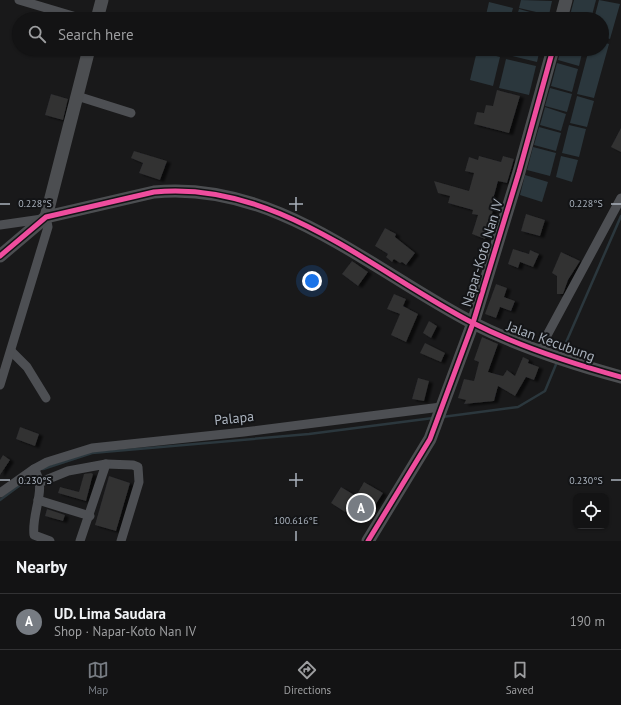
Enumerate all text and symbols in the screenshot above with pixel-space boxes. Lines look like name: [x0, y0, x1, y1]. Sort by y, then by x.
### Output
search box: [12, 12, 609, 56]
icon: search: [26, 23, 48, 45]
text: Search here: [58, 25, 134, 44]
text: 0.228°S: [18, 197, 52, 210]
street label: Napar-Koto Nan IV: [457, 197, 507, 309]
text: 0.228°S: [569, 197, 603, 210]
your location: [302, 271, 322, 291]
street label: Jalan Kecubung: [504, 316, 598, 365]
street label: Palapa: [213, 407, 255, 429]
text: 0.230°S: [18, 474, 52, 487]
text: 0.230°S: [569, 474, 603, 487]
pin: A: [348, 493, 374, 523]
map controls: [573, 493, 609, 529]
button: locate: [573, 493, 609, 529]
text: 100.616°E: [274, 514, 318, 527]
text: Nearby: [16, 556, 67, 578]
text: UD. Lima Saudara: [54, 604, 166, 623]
text: A: [25, 613, 33, 630]
text: 190 m: [570, 613, 605, 630]
text: Shop · Napar-Koto Nan IV: [54, 623, 196, 640]
tab: Map: [87, 659, 109, 697]
tab: Directions: [284, 659, 331, 697]
tab: Saved: [506, 659, 534, 697]

